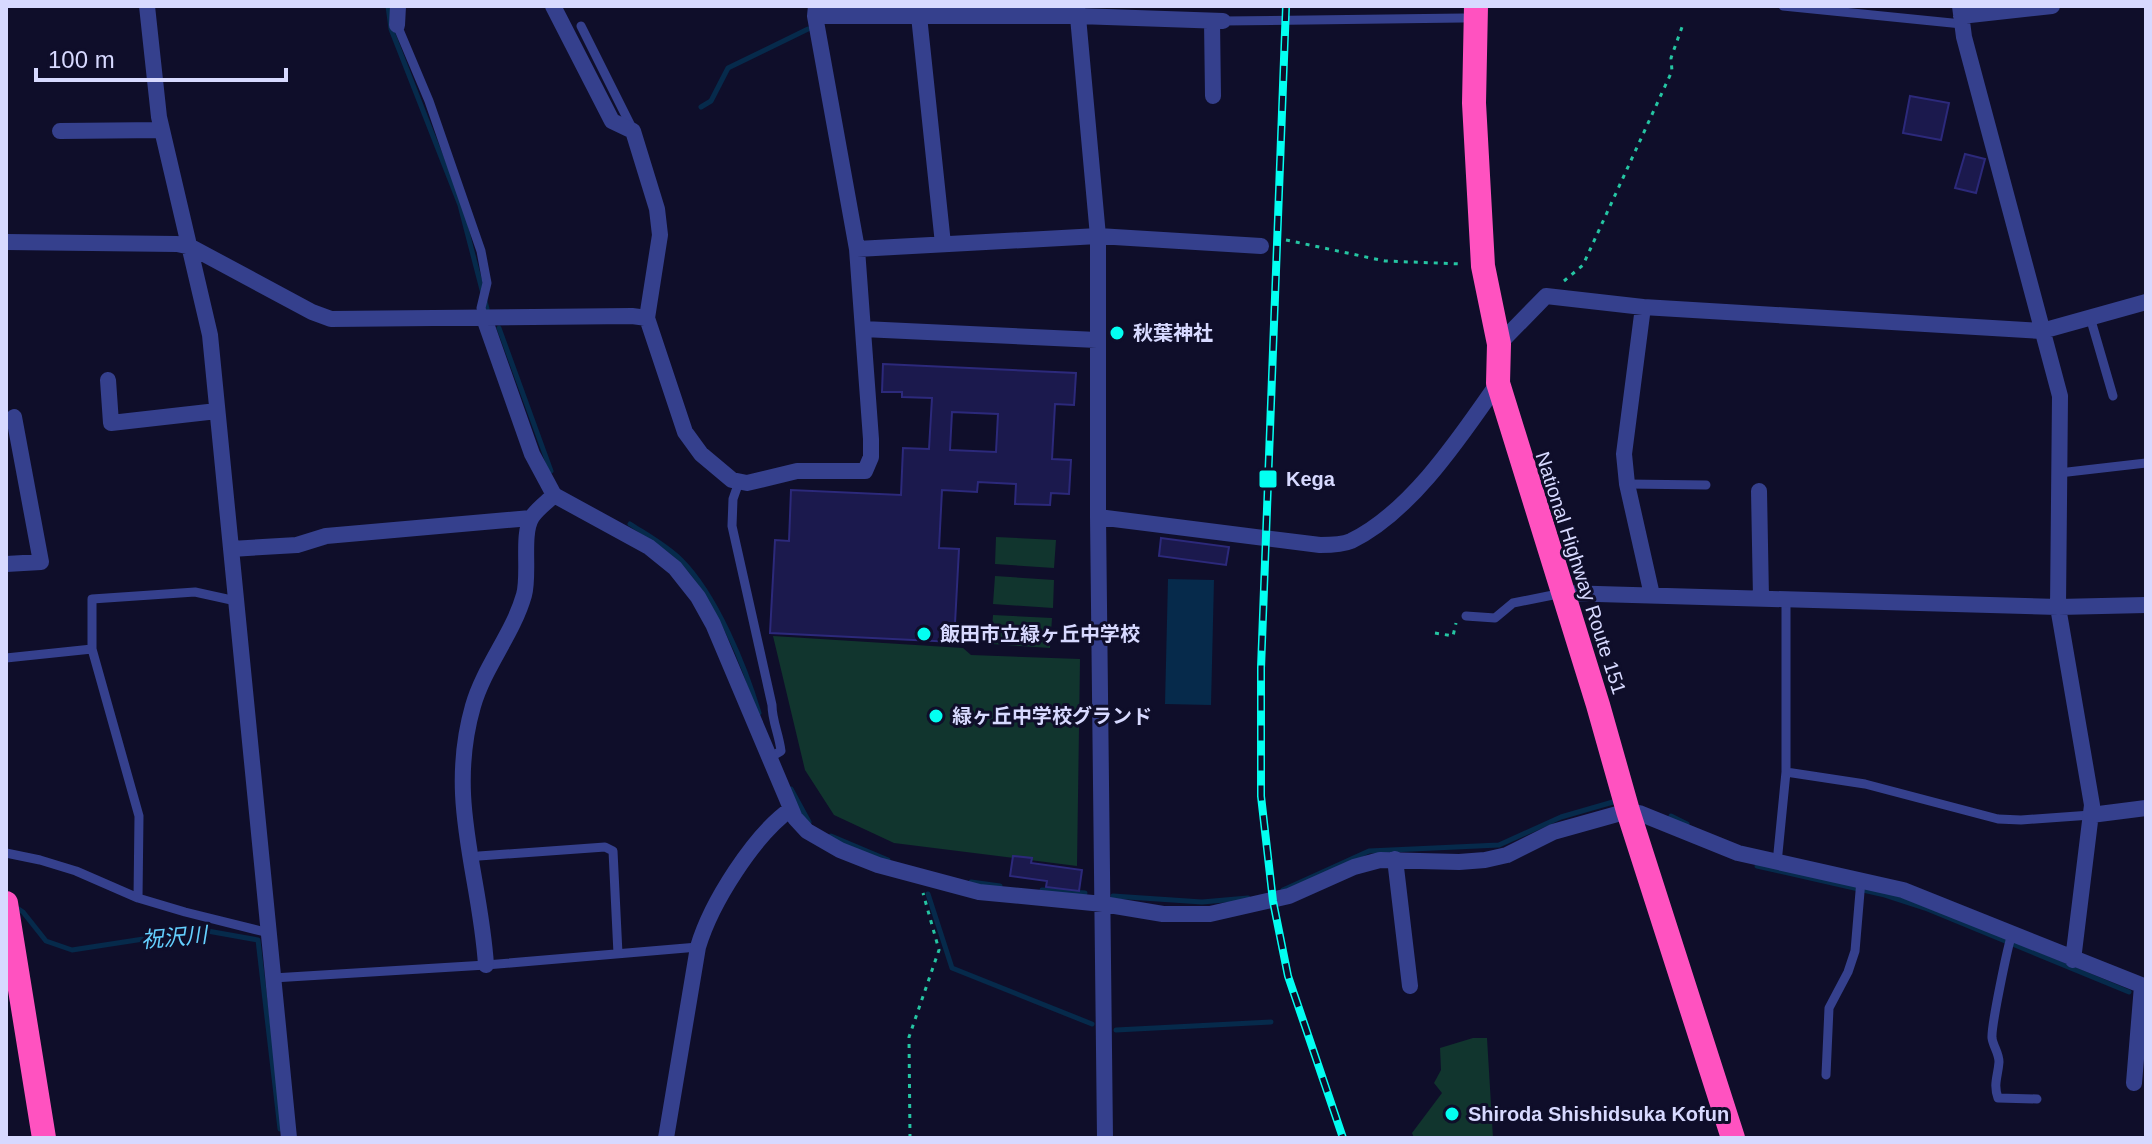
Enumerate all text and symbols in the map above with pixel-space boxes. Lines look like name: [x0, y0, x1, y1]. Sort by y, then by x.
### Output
scale bar: [36, 32, 286, 82]
text: 100 m: [48, 46, 115, 73]
place label: 秋葉神社: [1133, 322, 1213, 344]
marker: 秋葉神社: [1108, 324, 1126, 342]
street label: National Highway Route 151: [1531, 449, 1631, 697]
marker: Kega: [1257, 468, 1279, 490]
place label: Kega: [1286, 468, 1336, 490]
place label: 飯田市立緑ヶ丘中学校: [940, 623, 1140, 645]
marker: 飯田市立緑ヶ丘中学校: [915, 625, 933, 643]
place label: 緑ヶ丘中学校グランド: [952, 705, 1152, 727]
marker: 緑ヶ丘中学校グランド: [927, 707, 945, 725]
water label: 祝沢川: [140, 922, 210, 953]
place label: Shiroda Shishidsuka Kofun: [1468, 1103, 1729, 1125]
marker: Shiroda Shishidsuka Kofun: [1443, 1105, 1461, 1123]

